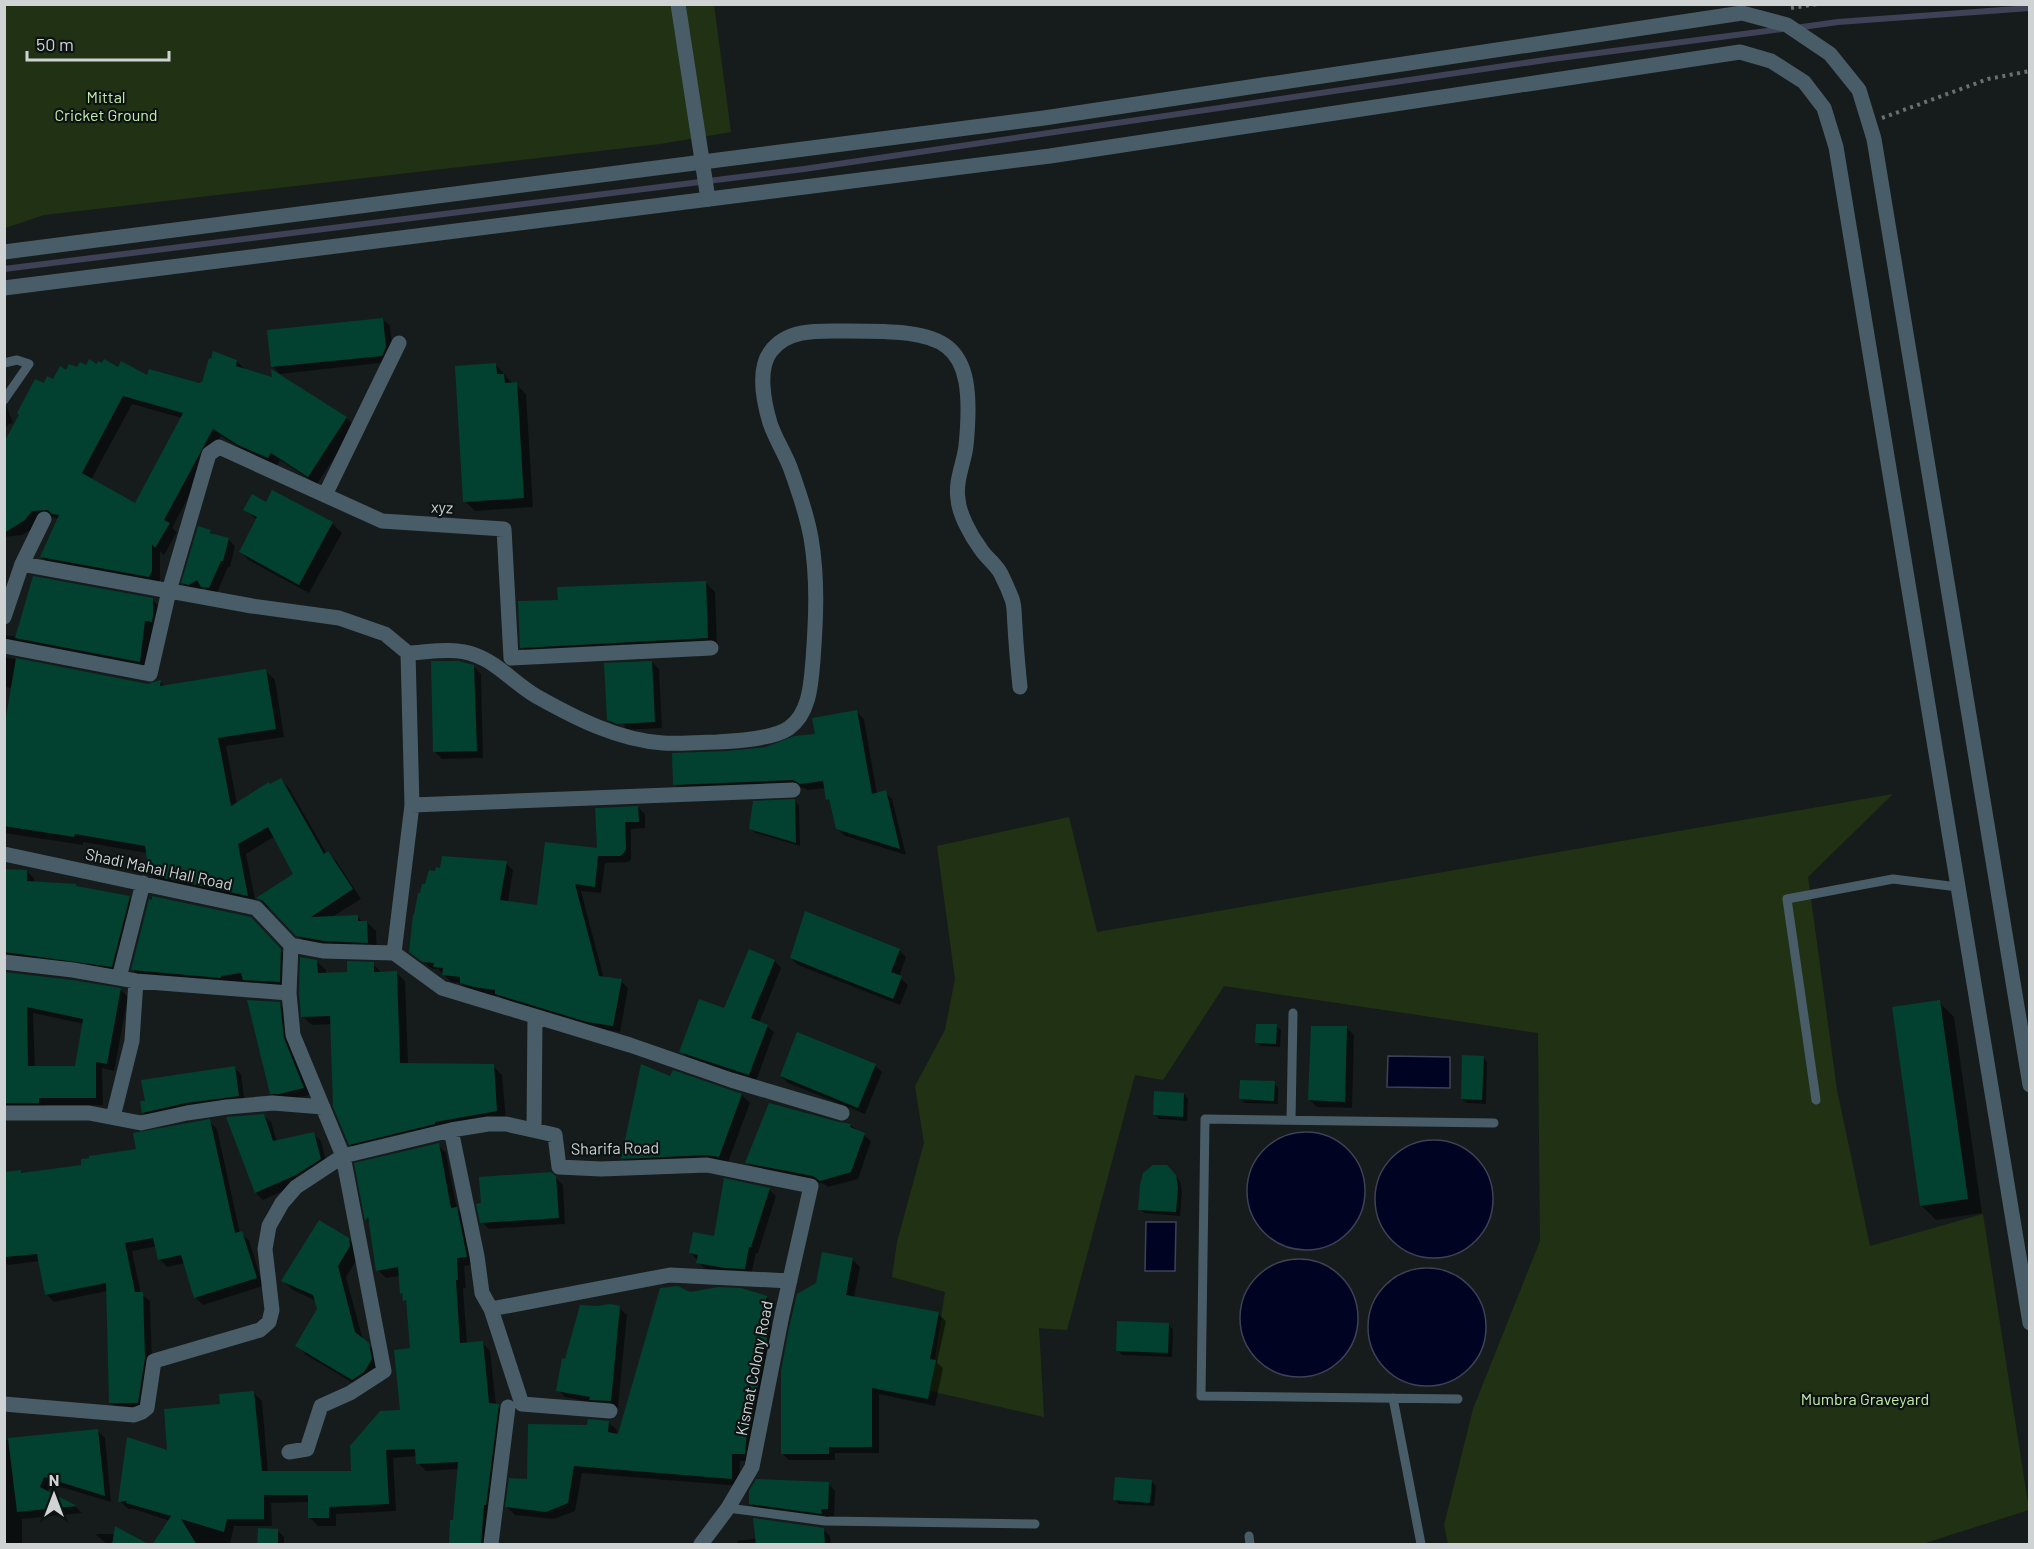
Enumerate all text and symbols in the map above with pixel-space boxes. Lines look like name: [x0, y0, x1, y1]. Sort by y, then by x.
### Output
scale bar: [27, 24, 170, 62]
text: 50 m: [36, 33, 74, 55]
park label: Mittal Cricket Ground: [54, 87, 158, 124]
street label: xyz: [430, 496, 454, 517]
street label: Shadi Mahal Hall Road: [84, 844, 234, 893]
street label: Sharifa Road: [571, 1137, 659, 1158]
street label: Kismat Colony Road: [731, 1299, 776, 1437]
park label: Mumbra Graveyard: [1801, 1389, 1929, 1408]
north arrow: [24, 1465, 84, 1525]
text: N: [49, 1470, 59, 1489]

